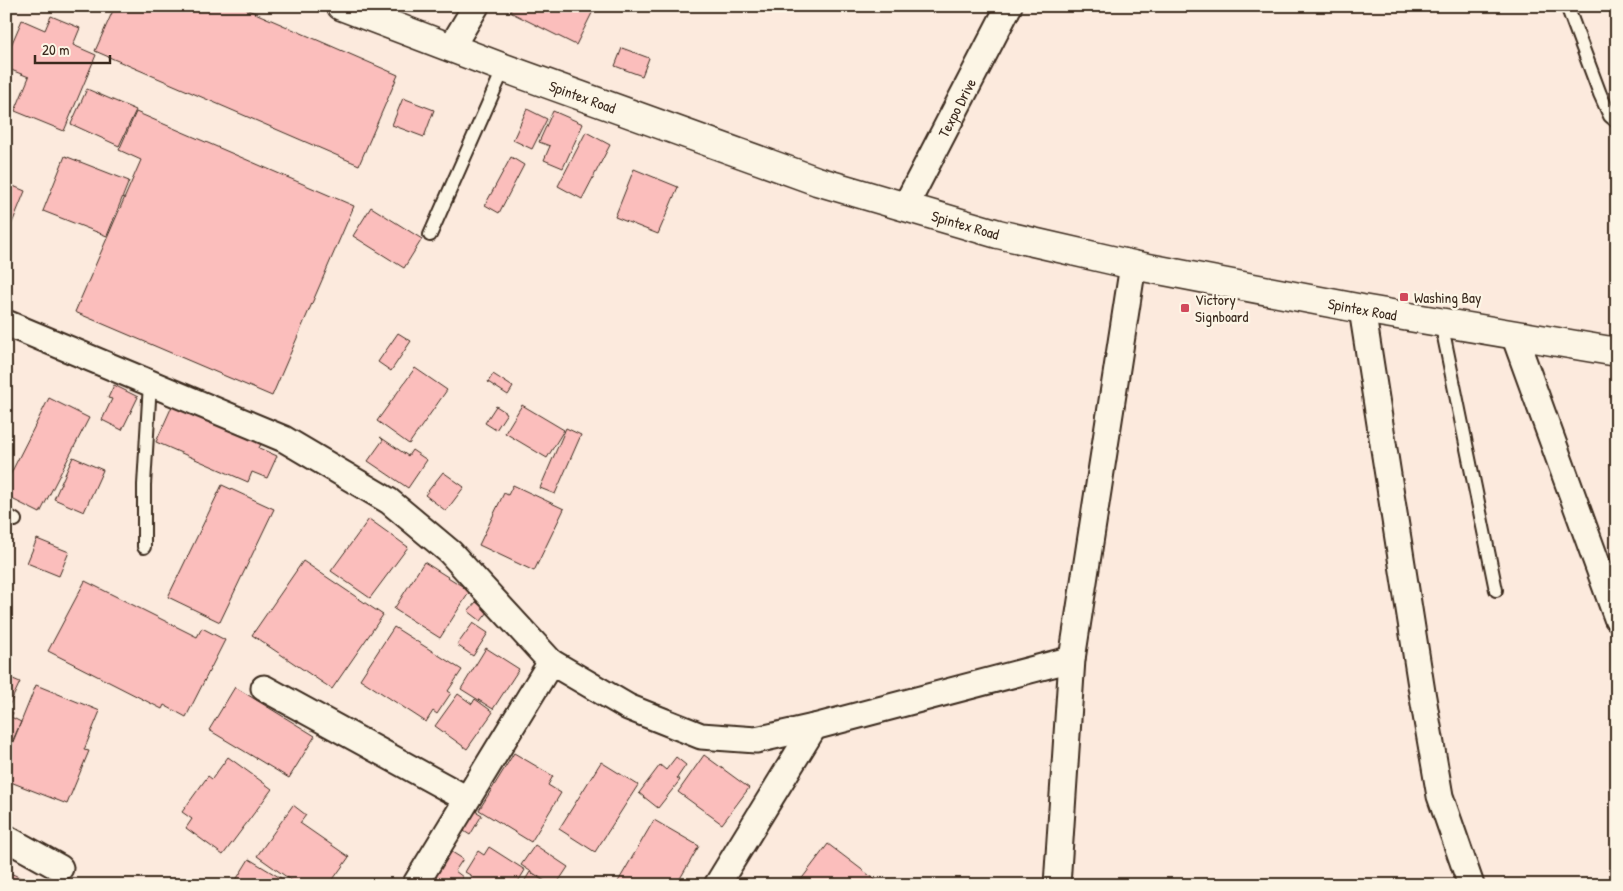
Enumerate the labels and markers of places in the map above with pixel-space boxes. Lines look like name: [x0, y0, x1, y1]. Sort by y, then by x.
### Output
place label: Washing Bay: [1414, 287, 1481, 308]
place label: Victory Signboard: [1195, 289, 1249, 327]
marker: Washing Bay: [1398, 291, 1410, 303]
marker: Victory Signboard: [1179, 302, 1191, 314]

